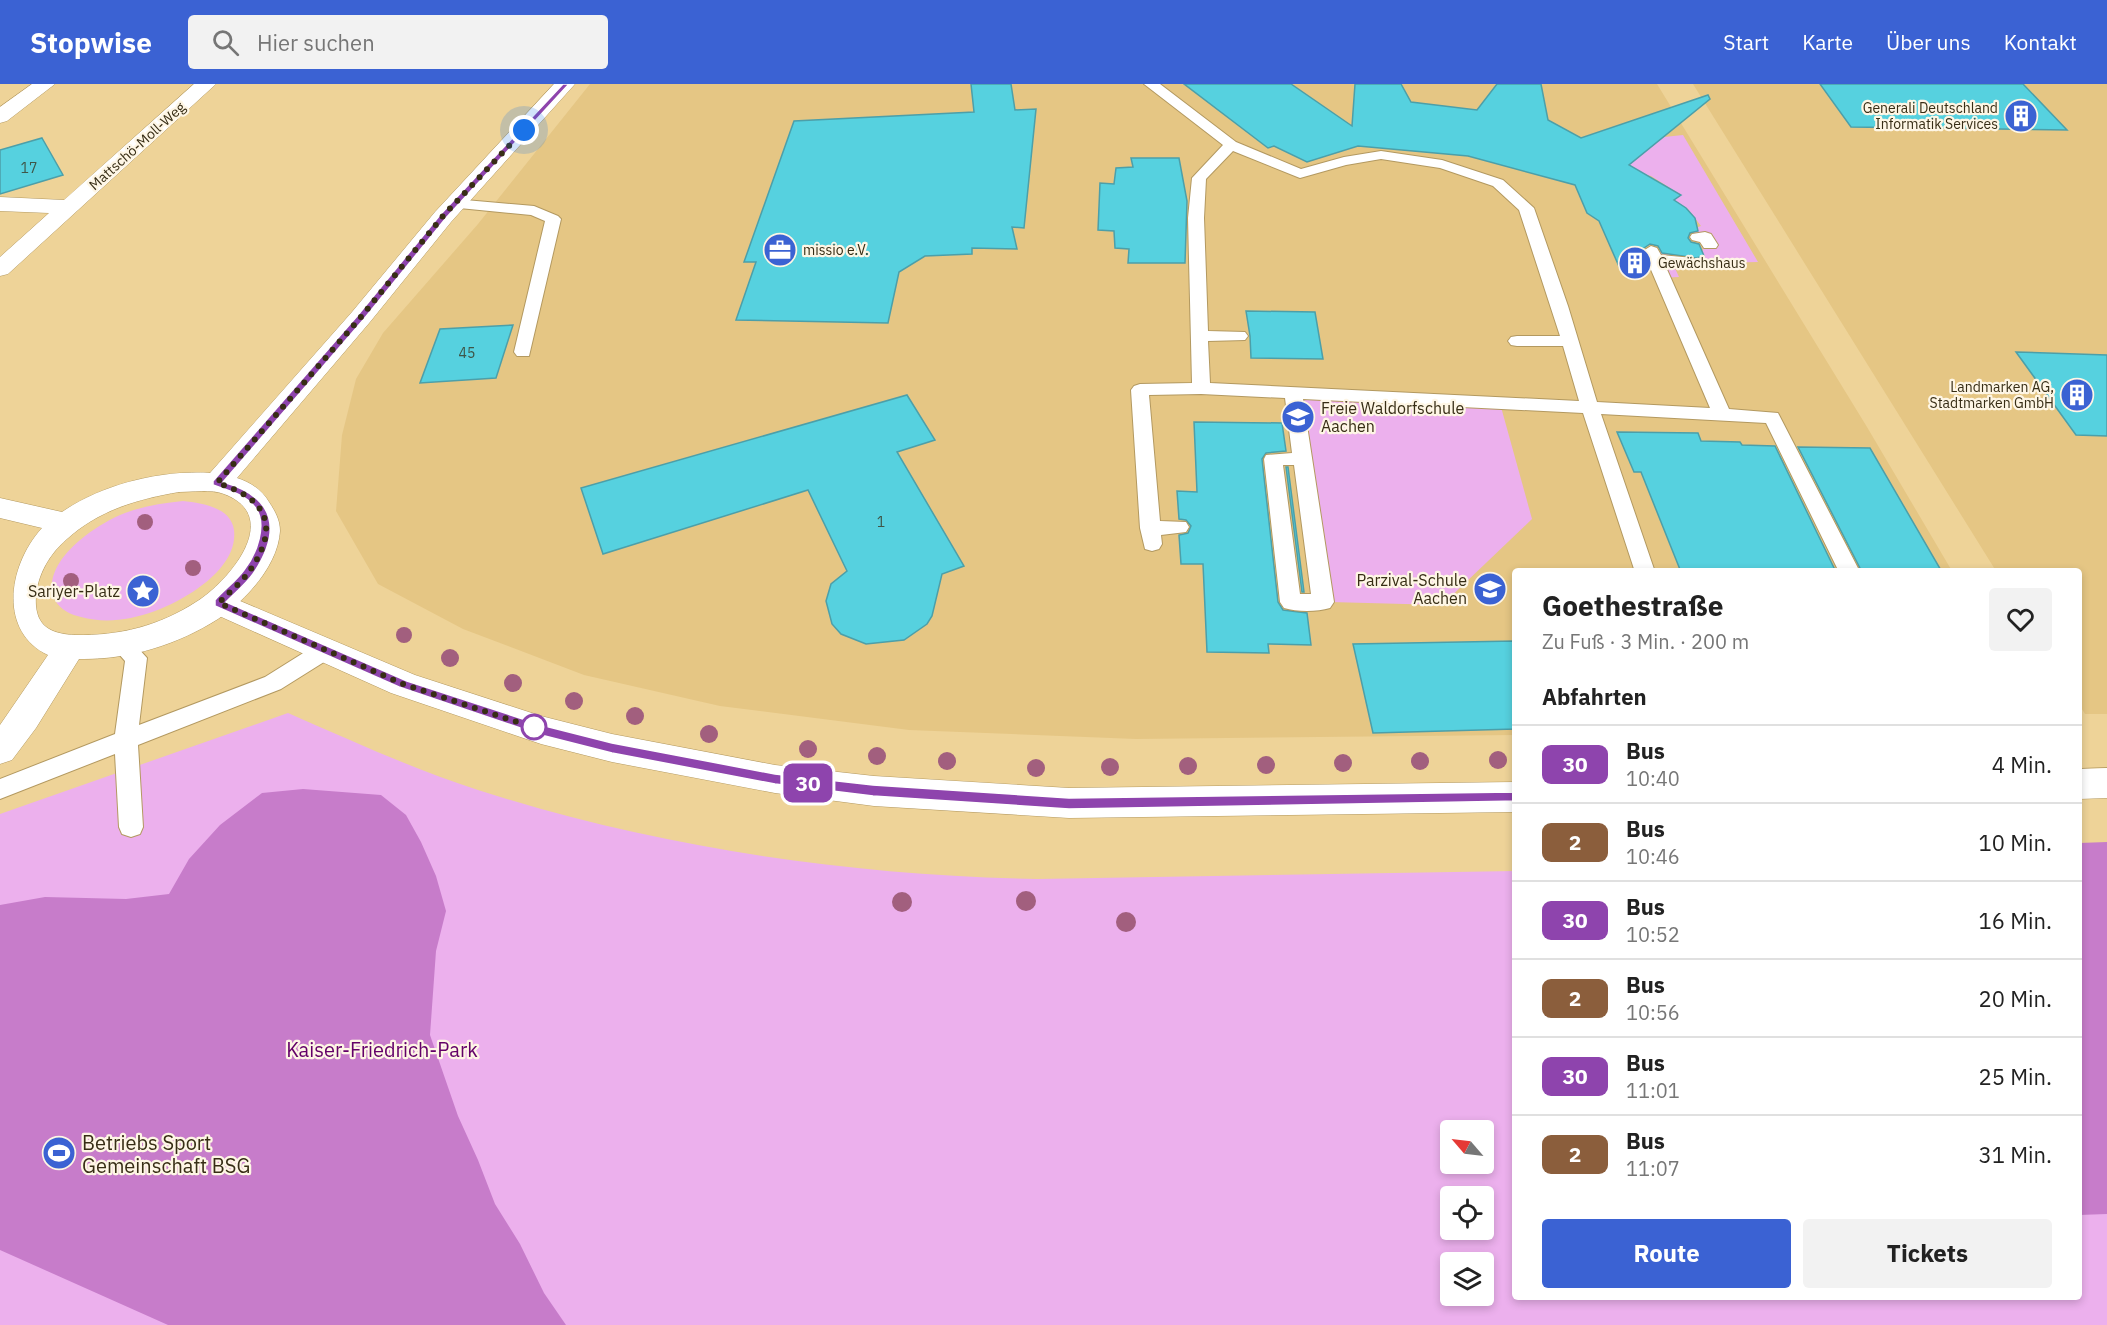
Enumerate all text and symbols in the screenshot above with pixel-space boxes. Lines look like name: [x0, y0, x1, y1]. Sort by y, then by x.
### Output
search box: [188, 15, 608, 69]
text: Stopwise: [30, 24, 152, 61]
icon: search: [209, 26, 242, 59]
text: Hier suchen: [257, 28, 375, 57]
text: Start: [1723, 28, 1769, 56]
text: Karte: [1802, 28, 1853, 56]
text: Über uns: [1886, 28, 1971, 56]
text: Kontakt: [2004, 28, 2077, 56]
street label: Mattschö-Moll-Weg: [85, 98, 189, 194]
building icon: Generali Deutschland Informatik Services: [2003, 98, 2039, 134]
place label: Generali Deutschland Informatik Services: [1863, 99, 1998, 133]
your location: [509, 115, 539, 145]
house number: 17: [21, 159, 37, 177]
office icon: missio e.V.: [762, 232, 798, 268]
place label: missio e.V.: [803, 241, 869, 259]
building icon: Gewächshaus: [1617, 245, 1653, 281]
place label: Gewächshaus: [1658, 254, 1746, 272]
house number: 45: [459, 344, 475, 362]
building icon: Landmarken AG, Stadtmarken GmbH: [2059, 377, 2095, 413]
place label: Landmarken AG, Stadtmarken GmbH: [1930, 378, 2054, 412]
place label: Freie Waldorfschule Aachen: [1321, 398, 1464, 436]
school or university icon: Freie Waldorfschule Aachen: [1280, 399, 1316, 435]
house number: 1: [877, 513, 885, 531]
place label: Parzival-Schule Aachen: [1356, 570, 1467, 608]
school or university icon: Parzival-Schule Aachen: [1472, 571, 1508, 607]
place icon: Sariyer-Platz: [125, 573, 161, 609]
place label: Sariyer-Platz: [28, 581, 120, 601]
text: Goethestraße: [1542, 587, 1724, 624]
button: heart: [1989, 588, 2052, 651]
text: Zu Fuß · 3 Min. · 200 m: [1542, 628, 1749, 655]
text: Abfahrten: [1542, 682, 1647, 711]
unlabelled marker: [521, 714, 547, 740]
text: Bus: [1626, 736, 1665, 765]
text: 30: [1562, 750, 1588, 778]
text: 4 Min.: [1992, 750, 2052, 779]
line badge: 30: [781, 764, 835, 802]
text: 10:40: [1626, 765, 1680, 792]
text: 30: [795, 769, 821, 797]
text: Bus: [1626, 814, 1665, 843]
text: 2: [1569, 828, 1581, 856]
text: 10 Min.: [1979, 828, 2052, 857]
text: 10:46: [1626, 843, 1680, 870]
text: Bus: [1626, 892, 1665, 921]
text: 30: [1562, 906, 1588, 934]
text: 16 Min.: [1979, 906, 2052, 935]
text: 10:52: [1626, 921, 1680, 948]
text: Bus: [1626, 970, 1665, 999]
text: 2: [1569, 984, 1581, 1012]
text: 20 Min.: [1979, 984, 2052, 1013]
text: 10:56: [1626, 999, 1680, 1026]
park label: Kaiser-Friedrich-Park: [286, 1036, 478, 1063]
text: Bus: [1626, 1048, 1665, 1077]
text: 30: [1562, 1062, 1588, 1090]
text: 25 Min.: [1979, 1062, 2052, 1091]
text: 11:01: [1626, 1077, 1680, 1104]
north arrow: [1440, 1120, 1494, 1174]
map controls: [1440, 1120, 1494, 1306]
text: Bus: [1626, 1126, 1665, 1155]
place label: Betriebs Sport Gemeinschaft BSG: [82, 1129, 250, 1179]
sports icon: Betriebs Sport Gemeinschaft BSG: [41, 1135, 77, 1171]
text: 2: [1569, 1140, 1581, 1168]
text: 31 Min.: [1979, 1140, 2052, 1169]
text: 11:07: [1626, 1155, 1680, 1182]
button: locate: [1440, 1186, 1494, 1240]
button: Route: [1542, 1219, 1791, 1288]
button: Tickets: [1803, 1219, 2052, 1288]
button: layers: [1440, 1252, 1494, 1306]

